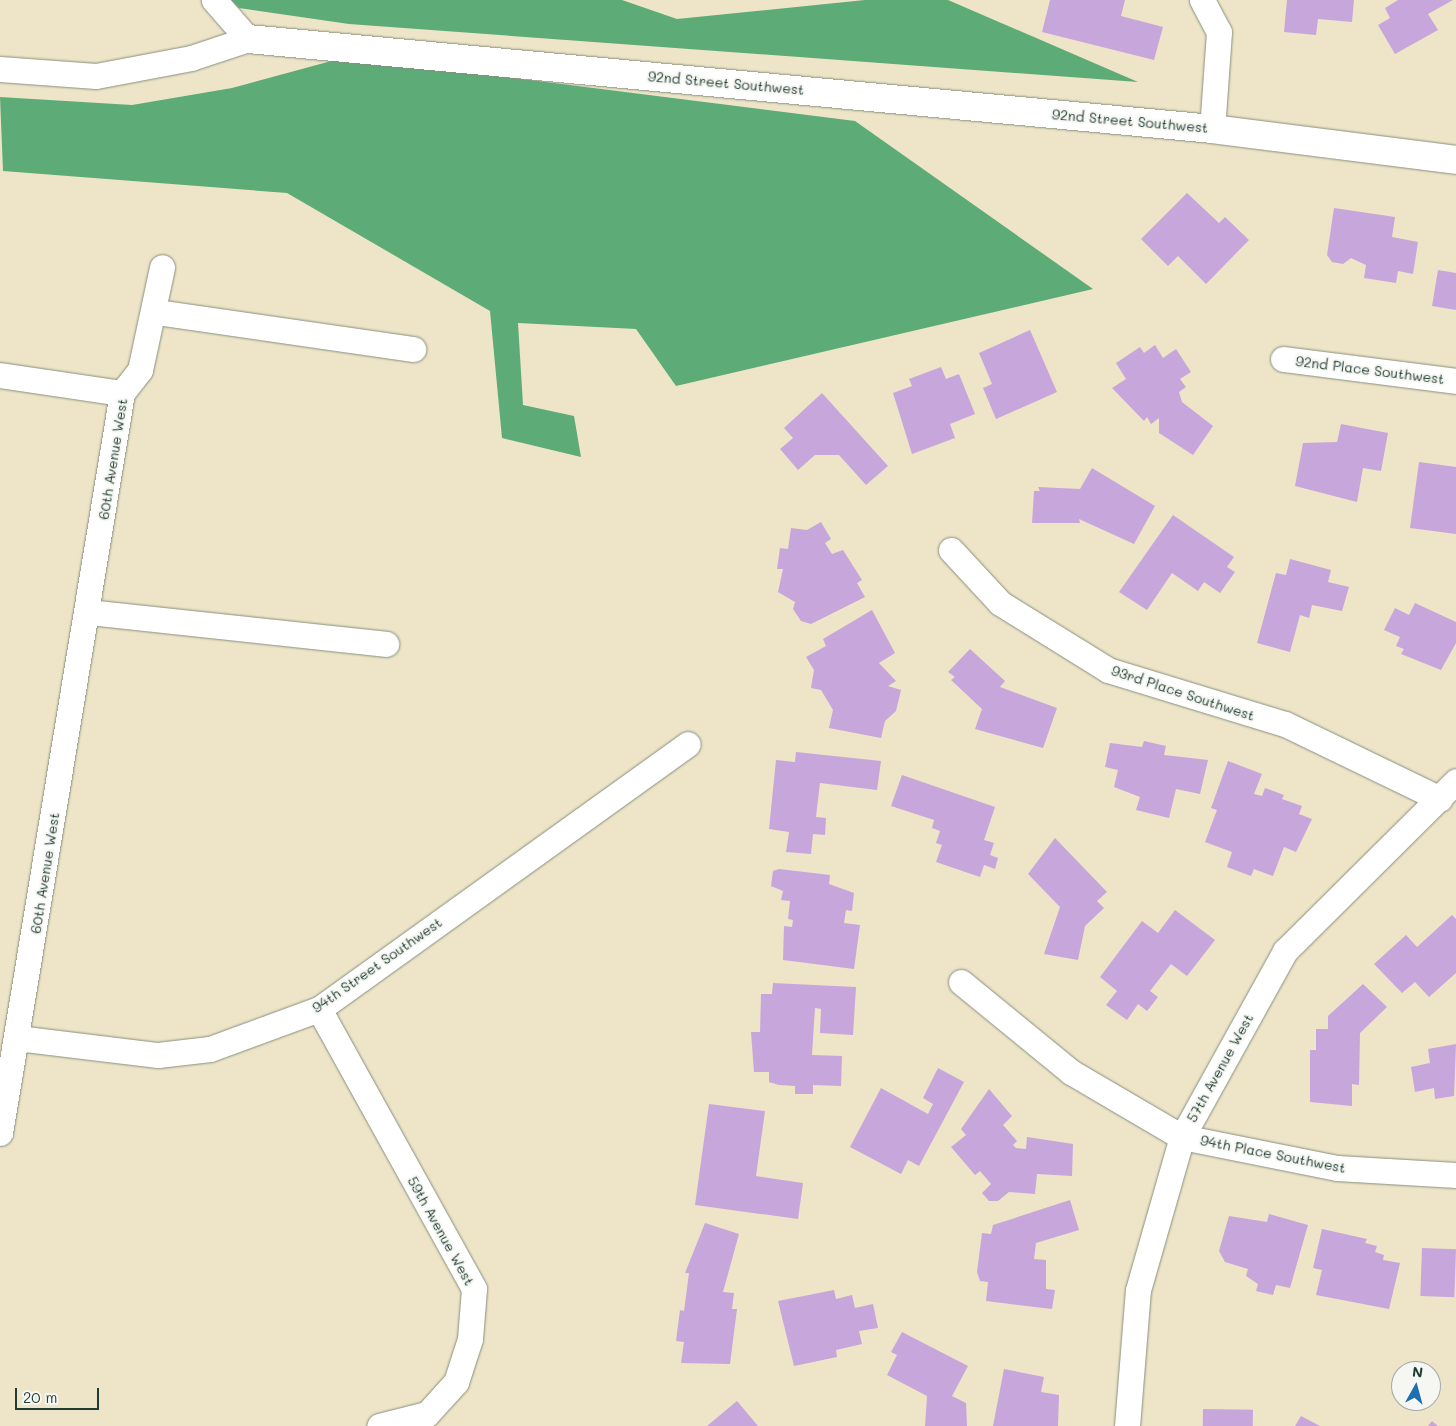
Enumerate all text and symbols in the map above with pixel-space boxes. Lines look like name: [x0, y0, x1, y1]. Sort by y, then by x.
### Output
street label: 92nd Street Southwest: [647, 68, 805, 98]
street label: 92nd Street Southwest: [1051, 106, 1209, 136]
street label: 92nd Place Southwest: [1295, 353, 1445, 387]
street label: 60th Avenue West: [95, 397, 131, 521]
street label: 93rd Place Southwest: [1109, 662, 1257, 724]
street label: 60th Avenue West: [27, 811, 63, 935]
street label: 94th Street Southwest: [309, 914, 445, 1016]
street label: 57th Avenue West: [1183, 1011, 1257, 1125]
street label: 94th Place Southwest: [1199, 1132, 1347, 1176]
street label: 59th Avenue West: [404, 1174, 478, 1288]
north arrow: [1391, 1361, 1441, 1411]
text: N: [1411, 1362, 1424, 1382]
scale bar: [18, 1378, 101, 1410]
text: 20 m: [23, 1387, 57, 1407]

